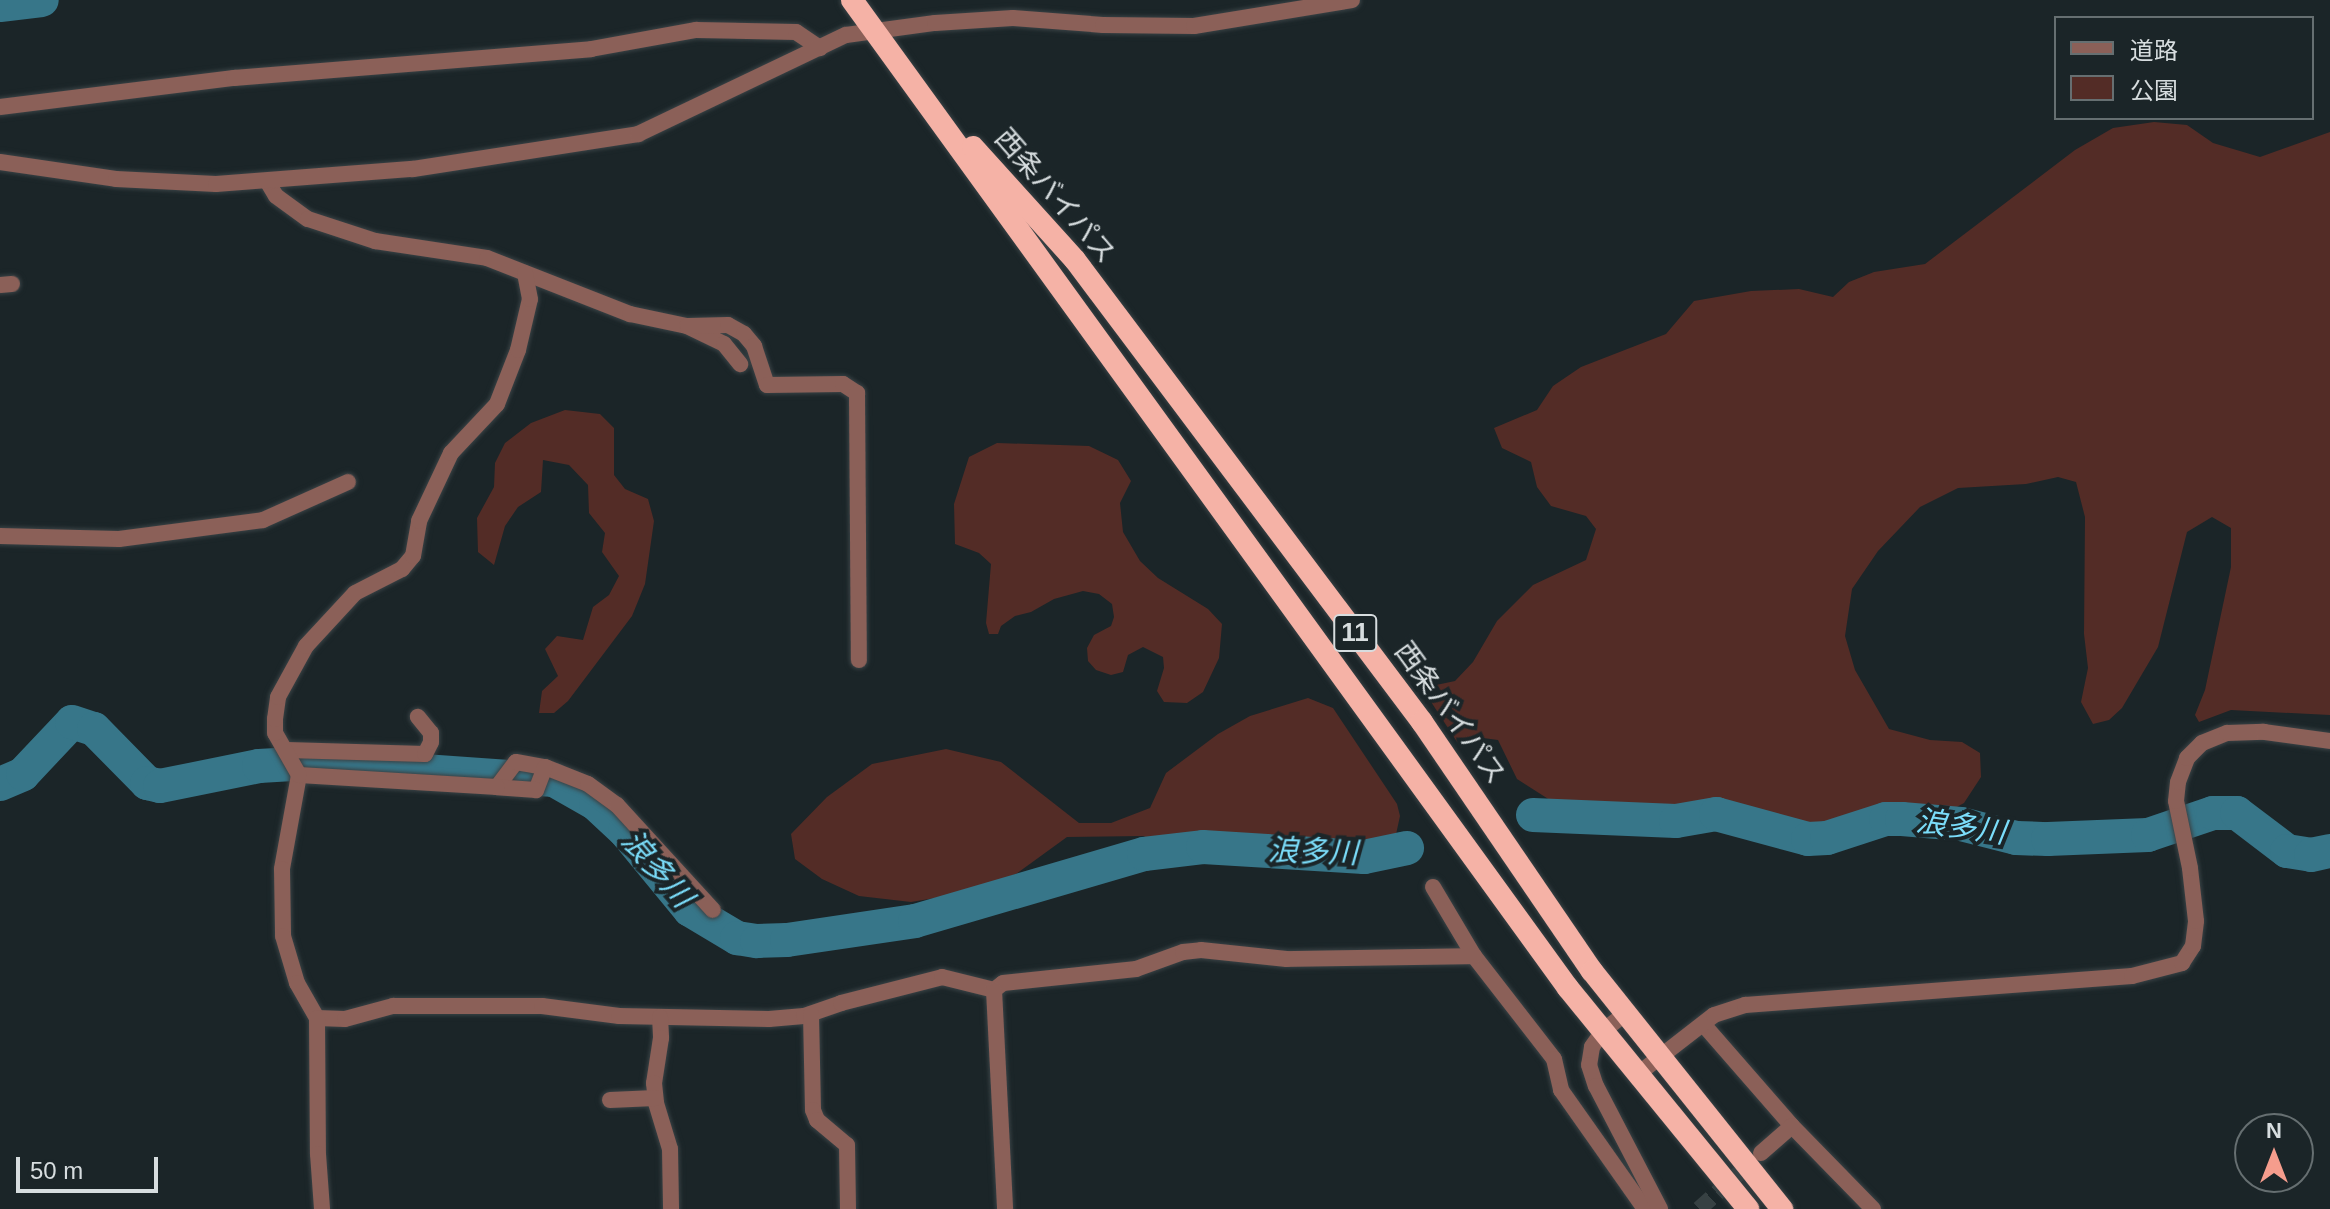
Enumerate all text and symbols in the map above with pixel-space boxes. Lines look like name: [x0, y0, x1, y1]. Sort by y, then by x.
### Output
legend: [2054, 16, 2314, 120]
text: 道路: [2130, 37, 2178, 64]
text: 公園: [2130, 77, 2178, 104]
street label: 西条バイパス: [987, 122, 1123, 270]
road number: 11: [1333, 611, 1377, 655]
street label: 西条バイパス: [1387, 635, 1513, 791]
water label: 浪多川: [1914, 803, 2008, 851]
water label: 浪多川: [614, 823, 700, 915]
water label: 浪多川: [1267, 832, 1359, 872]
north arrow: [2234, 1113, 2314, 1193]
text: N: [2266, 1118, 2282, 1143]
scale bar: [20, 1141, 162, 1191]
text: 50 m: [30, 1157, 83, 1184]

